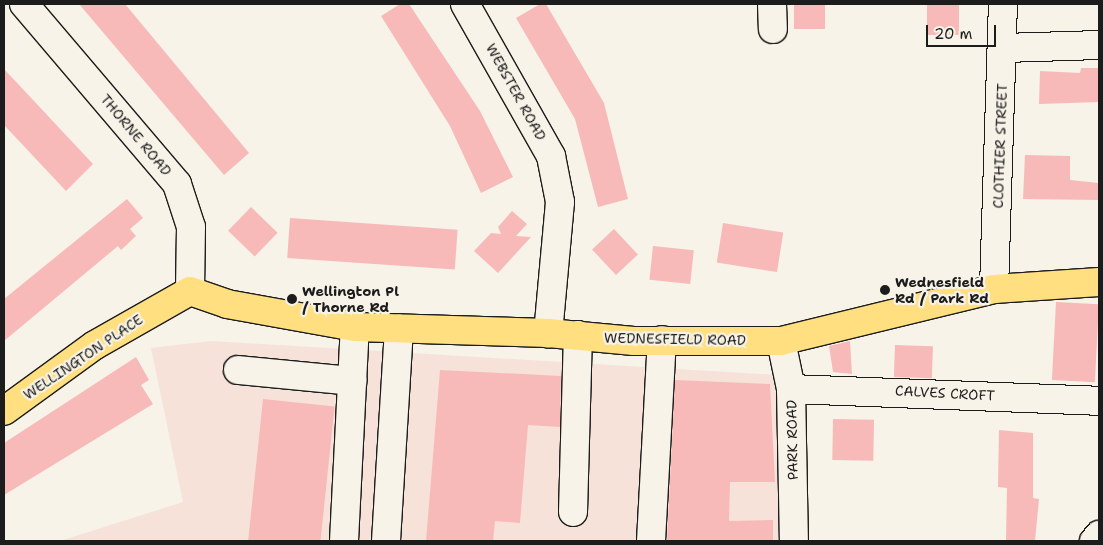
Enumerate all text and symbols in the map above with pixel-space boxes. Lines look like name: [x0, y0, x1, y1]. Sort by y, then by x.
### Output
scale bar: [928, 15, 998, 47]
text: 20 m: [934, 24, 973, 44]
street label: WEBSTER ROAD: [482, 41, 550, 143]
street label: CLOTHIER STREET: [989, 83, 1011, 209]
street label: THORNE ROAD: [97, 91, 175, 179]
place label: Wednesfield Rd / Park Rd: [895, 274, 989, 306]
place label: Wellington Pl / Thorne Rd: [302, 283, 399, 316]
marker: Wednesfield Rd / Park Rd: [879, 284, 891, 296]
marker: Wellington Pl / Thorne Rd: [286, 293, 298, 305]
street label: WELLINGTON PLACE: [20, 311, 146, 403]
street label: WEDNESFIELD ROAD: [604, 329, 746, 349]
street label: CALVES CROFT: [895, 382, 995, 404]
street label: PARK ROAD: [783, 400, 801, 480]

